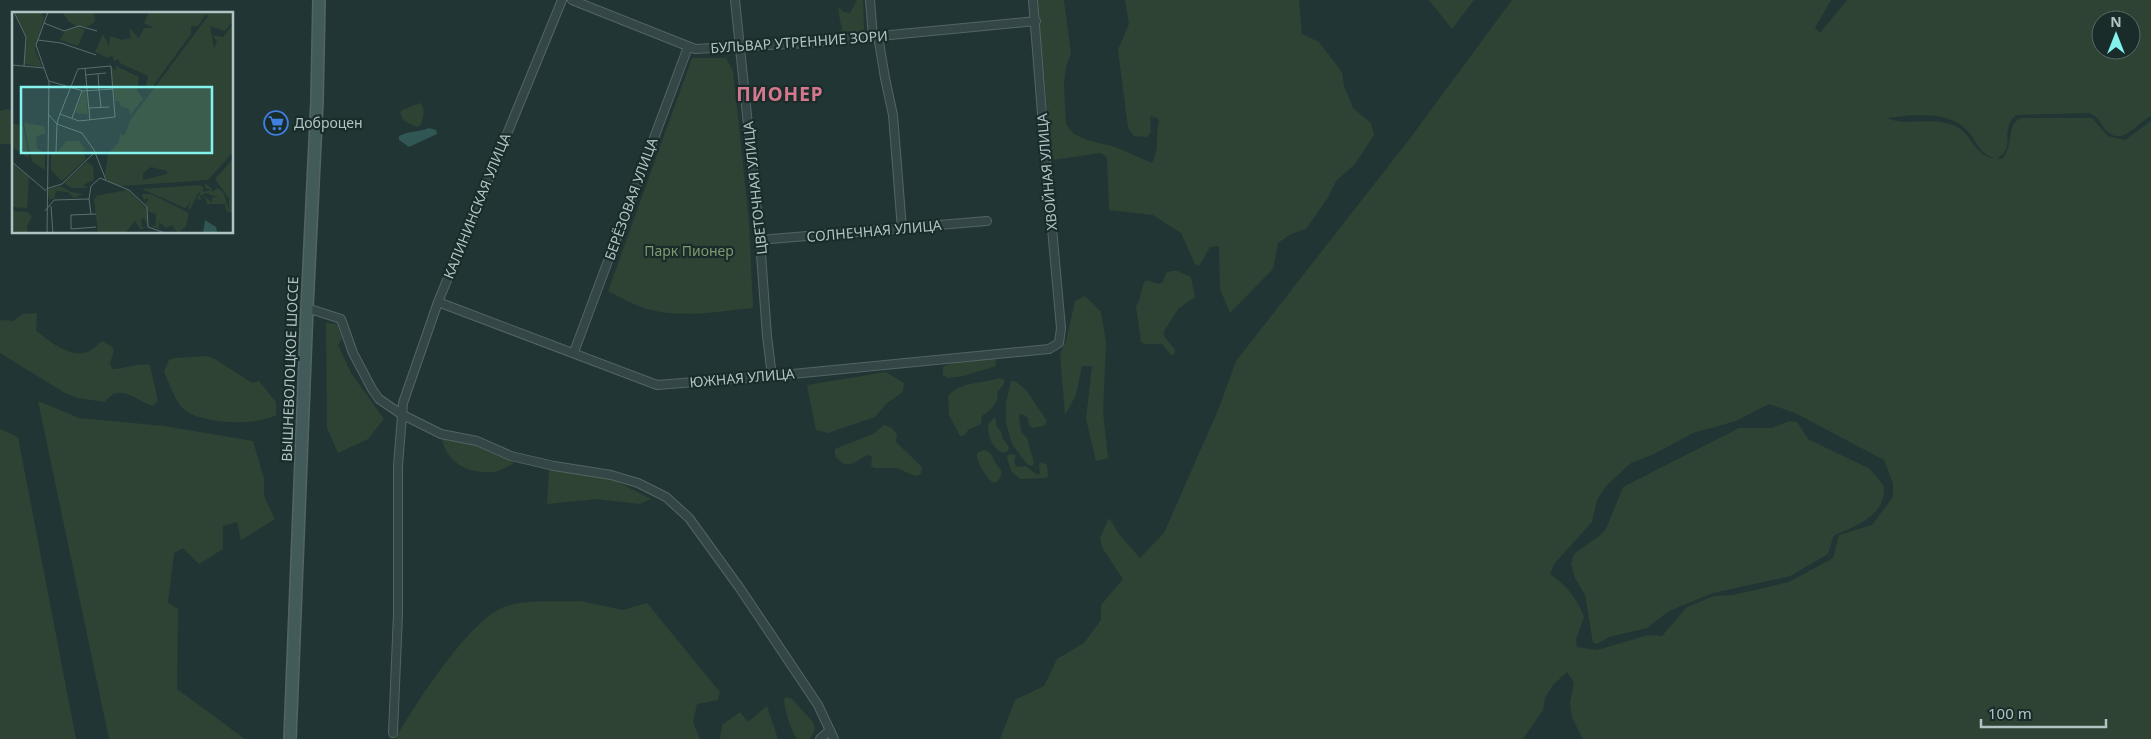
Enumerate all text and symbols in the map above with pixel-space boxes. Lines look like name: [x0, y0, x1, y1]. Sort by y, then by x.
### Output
north arrow: [2091, 10, 2141, 60]
inset map: [12, 12, 234, 234]
text: N: [2110, 12, 2122, 31]
street label: БУЛЬВАР УТРЕННИЕ ЗОРИ: [710, 26, 888, 57]
district label: ПИОНЕР: [736, 81, 824, 107]
supermarket icon: Доброцен: [263, 110, 289, 136]
place label: Доброцен: [294, 113, 363, 132]
street label: ХВОЙНАЯ УЛИЦА: [1032, 113, 1061, 231]
street label: ЦВЕТОЧНАЯ УЛИЦА: [738, 120, 771, 256]
street label: КАЛИНИНСКАЯ УЛИЦА: [439, 130, 515, 282]
street label: БЕРЁЗОВАЯ УЛИЦА: [600, 135, 662, 263]
street label: СОЛНЕЧНАЯ УЛИЦА: [806, 215, 942, 246]
park label: Парк Пионер: [644, 241, 734, 260]
street label: ВЫШНЕВОЛОЦКОЕ ШОССЕ: [277, 276, 302, 462]
street label: ЮЖНАЯ УЛИЦА: [689, 363, 795, 392]
scale bar: [1981, 696, 2106, 728]
text: 100 m: [1988, 703, 2032, 723]

